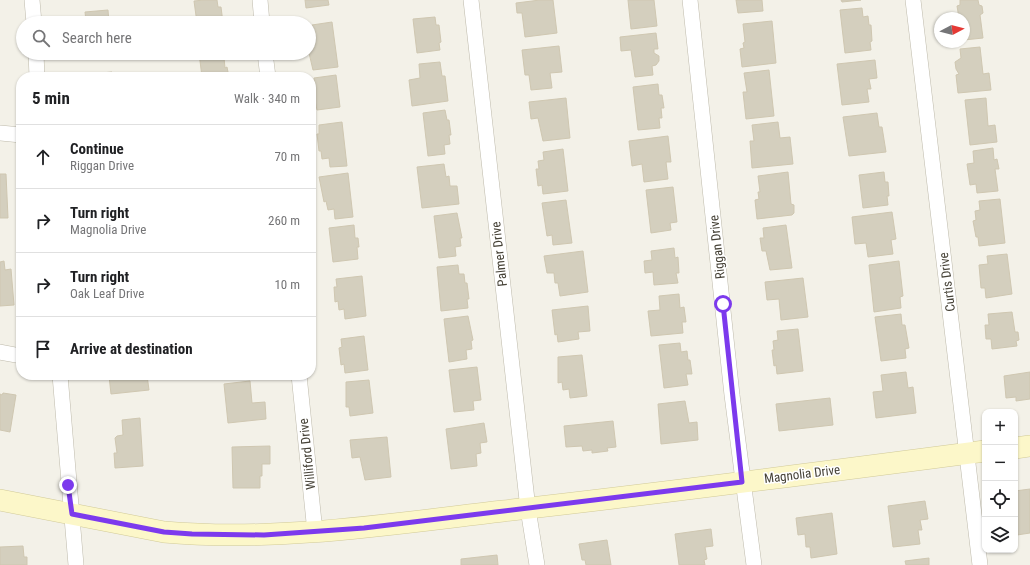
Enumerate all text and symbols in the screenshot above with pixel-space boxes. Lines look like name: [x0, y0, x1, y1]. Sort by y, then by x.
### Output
north arrow: [934, 12, 970, 48]
search box: [16, 16, 316, 60]
icon: search: [30, 27, 52, 49]
text: Search here: [62, 29, 132, 47]
text: 5 min: [32, 88, 70, 108]
text: Walk · 340 m: [234, 91, 300, 106]
text: Continue: [70, 140, 124, 158]
icon: ahead: [32, 146, 54, 168]
text: 70 m: [274, 149, 300, 164]
text: Riggan Drive: [70, 158, 134, 173]
text: Turn right: [70, 204, 129, 222]
icon: right: [32, 210, 54, 232]
text: 260 m: [268, 213, 300, 228]
street label: Riggan Drive: [706, 214, 728, 280]
street label: Palmer Drive: [488, 221, 510, 287]
text: Magnolia Drive: [70, 222, 146, 237]
street label: Curtis Drive: [936, 251, 958, 313]
text: Turn right: [70, 268, 129, 286]
icon: right: [32, 274, 54, 296]
text: 10 m: [274, 277, 300, 292]
text: Oak Leaf Drive: [70, 286, 144, 301]
route start: [714, 295, 732, 313]
icon: arrive: [32, 338, 54, 360]
text: Arrive at destination: [70, 340, 193, 358]
map controls: [982, 409, 1018, 553]
button: +: [982, 409, 1018, 445]
street label: Williford Drive: [296, 418, 318, 490]
button: −: [982, 445, 1018, 481]
street label: Magnolia Drive: [763, 462, 841, 486]
route end: [59, 476, 77, 494]
button: locate: [982, 481, 1018, 517]
button: layers: [982, 517, 1018, 553]

